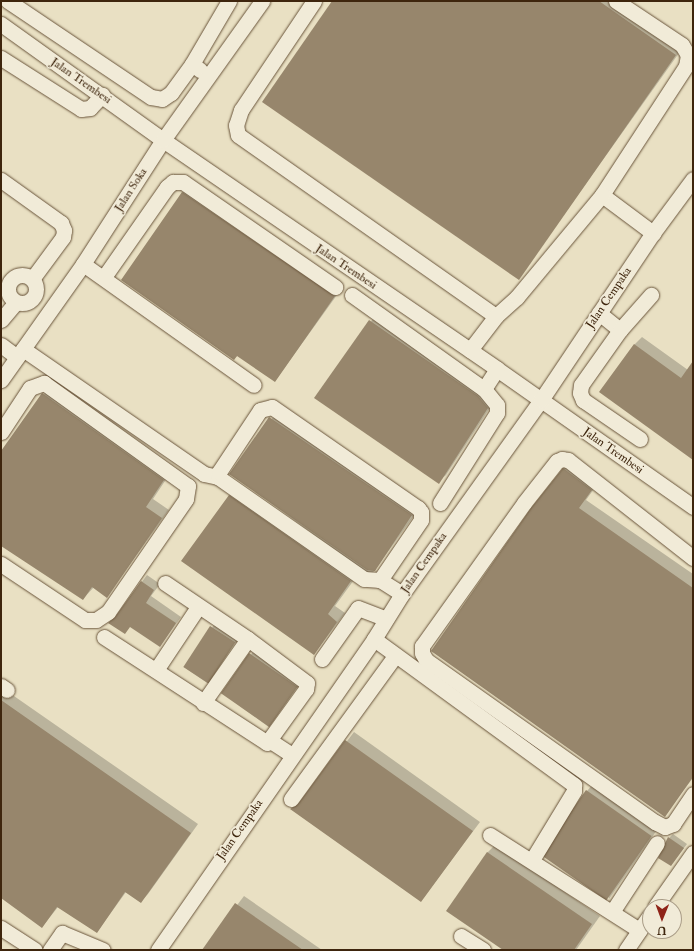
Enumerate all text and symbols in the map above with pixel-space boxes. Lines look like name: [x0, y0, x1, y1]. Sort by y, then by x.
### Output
street label: Jalan Trembesi: [48, 55, 114, 107]
street label: Jalan Soka: [112, 165, 150, 215]
street label: Jalan Trembesi: [313, 241, 379, 293]
street label: Jalan Cempaka: [583, 265, 635, 331]
street label: Jalan Trembesi: [580, 425, 646, 477]
street label: Jalan Cempaka: [398, 530, 450, 596]
street label: Jalan Cempaka: [214, 797, 266, 863]
north arrow: [642, 899, 682, 939]
text: U: [657, 924, 667, 937]

